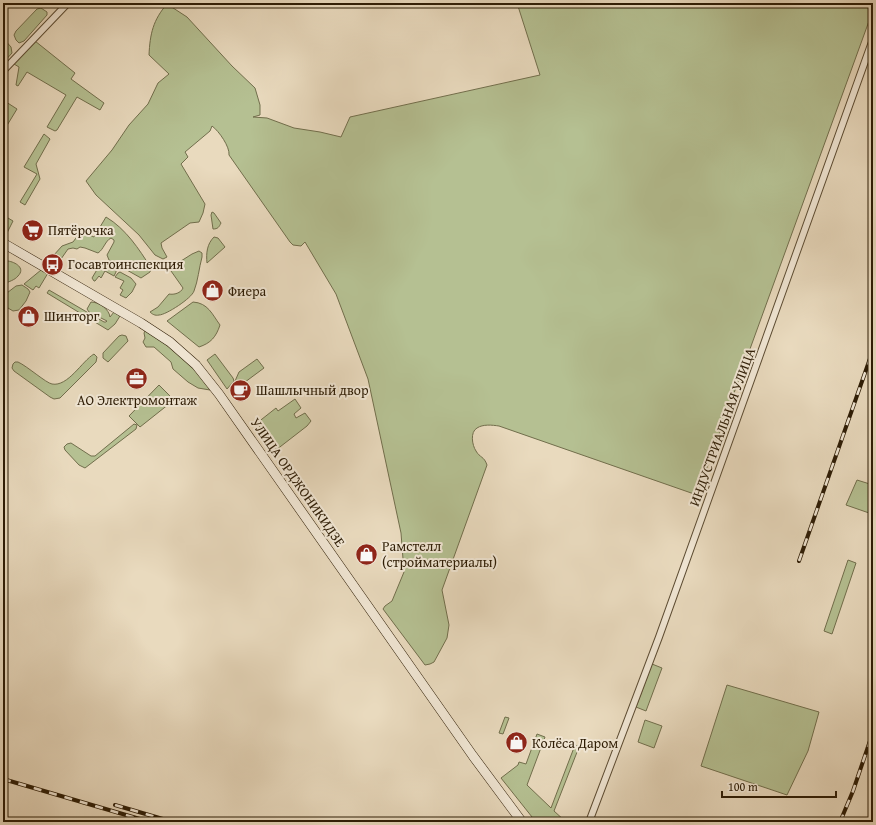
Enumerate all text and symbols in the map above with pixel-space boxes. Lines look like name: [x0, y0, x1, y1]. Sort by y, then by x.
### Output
supermarket icon: Пятёрочка: [20, 217, 46, 243]
place label: Пятёрочка: [48, 220, 114, 240]
bus stop icon: Госавтоинспекция: [39, 251, 65, 277]
place label: Госавтоинспекция: [68, 254, 183, 274]
shop icon: Фиера: [200, 278, 226, 304]
place label: Фиера: [228, 281, 267, 301]
shop icon: Шинторг: [15, 303, 41, 329]
place label: Шинторг: [44, 306, 100, 326]
street label: ИНДУСТРИАЛЬНАЯ УЛИЦА: [684, 345, 760, 509]
office icon: АО Электромонтаж: [124, 365, 150, 391]
cafe icon: Шашлычный двор: [228, 377, 254, 403]
place label: Шашлычный двор: [256, 380, 369, 400]
place label: АО Электромонтаж: [77, 390, 198, 410]
street label: УЛИЦА ОРДЖОНИКИДЗЕ: [246, 413, 350, 551]
place label: Рамстелл (стройматериалы): [382, 536, 497, 572]
shop icon: Рамстелл (стройматериалы): [353, 541, 379, 567]
shop icon: Колёса Даром: [504, 730, 530, 756]
place label: Колёса Даром: [532, 733, 618, 753]
scale bar: [722, 773, 836, 799]
text: 100 m: [728, 778, 758, 795]

